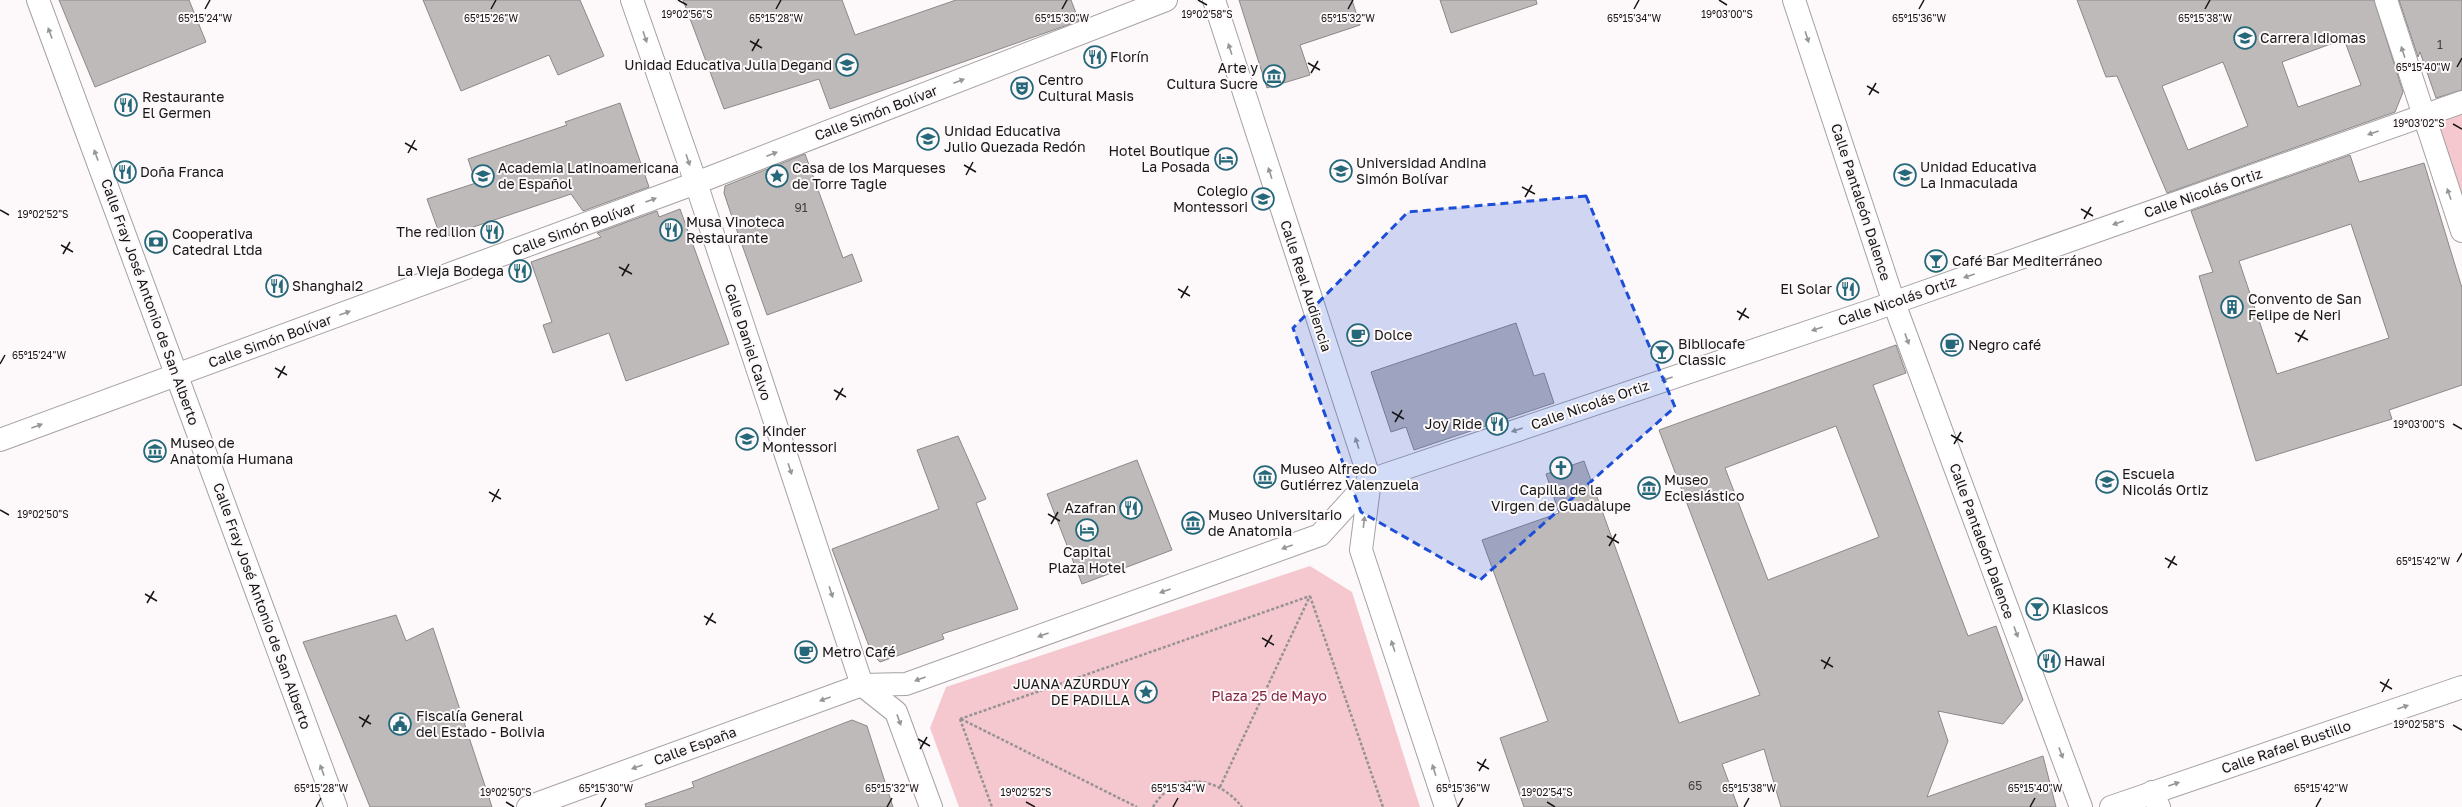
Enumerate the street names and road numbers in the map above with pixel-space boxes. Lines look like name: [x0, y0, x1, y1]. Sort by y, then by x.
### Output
street label: Calle Simón Bolívar: [812, 81, 940, 144]
street label: Calle Pantaleón Dalence: [1828, 121, 1895, 283]
street label: Calle Nicolás Ortiz: [2141, 164, 2264, 221]
street label: Calle Fray José Antonio de San Alberto: [98, 176, 203, 427]
street label: Calle Simón Bolívar: [510, 198, 638, 259]
street label: Calle Real Audiencia: [1277, 218, 1336, 354]
street label: Calle Nicolás Ortiz: [1835, 272, 1958, 329]
street label: Calle Daniel Calvo: [722, 281, 775, 402]
street label: Calle Simón Bolívar: [206, 310, 334, 371]
street label: Calle Nicolás Ortiz: [1528, 376, 1651, 433]
street label: Calle Pantaleón Dalence: [1946, 461, 2019, 621]
street label: Calle Fray José Antonio de San Alberto: [210, 480, 315, 731]
street label: Calle Rafael Bustillo: [2219, 716, 2353, 777]
street label: Calle España: [651, 723, 739, 768]

